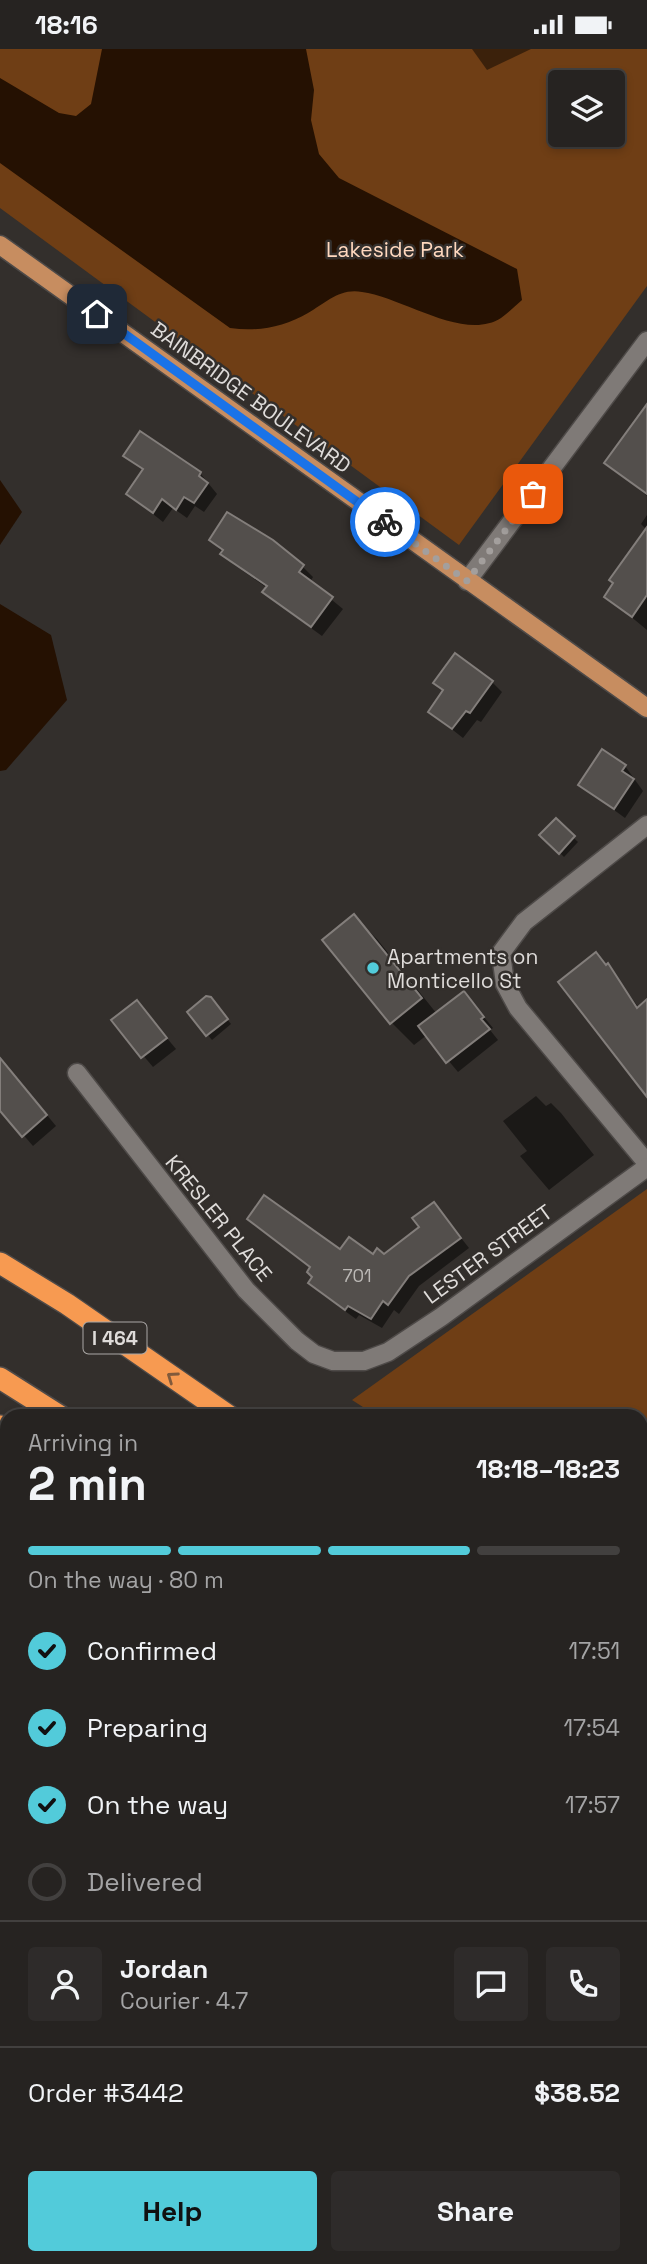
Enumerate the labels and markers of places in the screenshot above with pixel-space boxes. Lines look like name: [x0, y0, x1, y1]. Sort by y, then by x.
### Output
pin: [67, 284, 127, 344]
pin: [503, 464, 563, 524]
place label: Apartments on Monticello St: [387, 943, 538, 994]
marker: Apartments on Monticello St: [365, 960, 381, 976]

